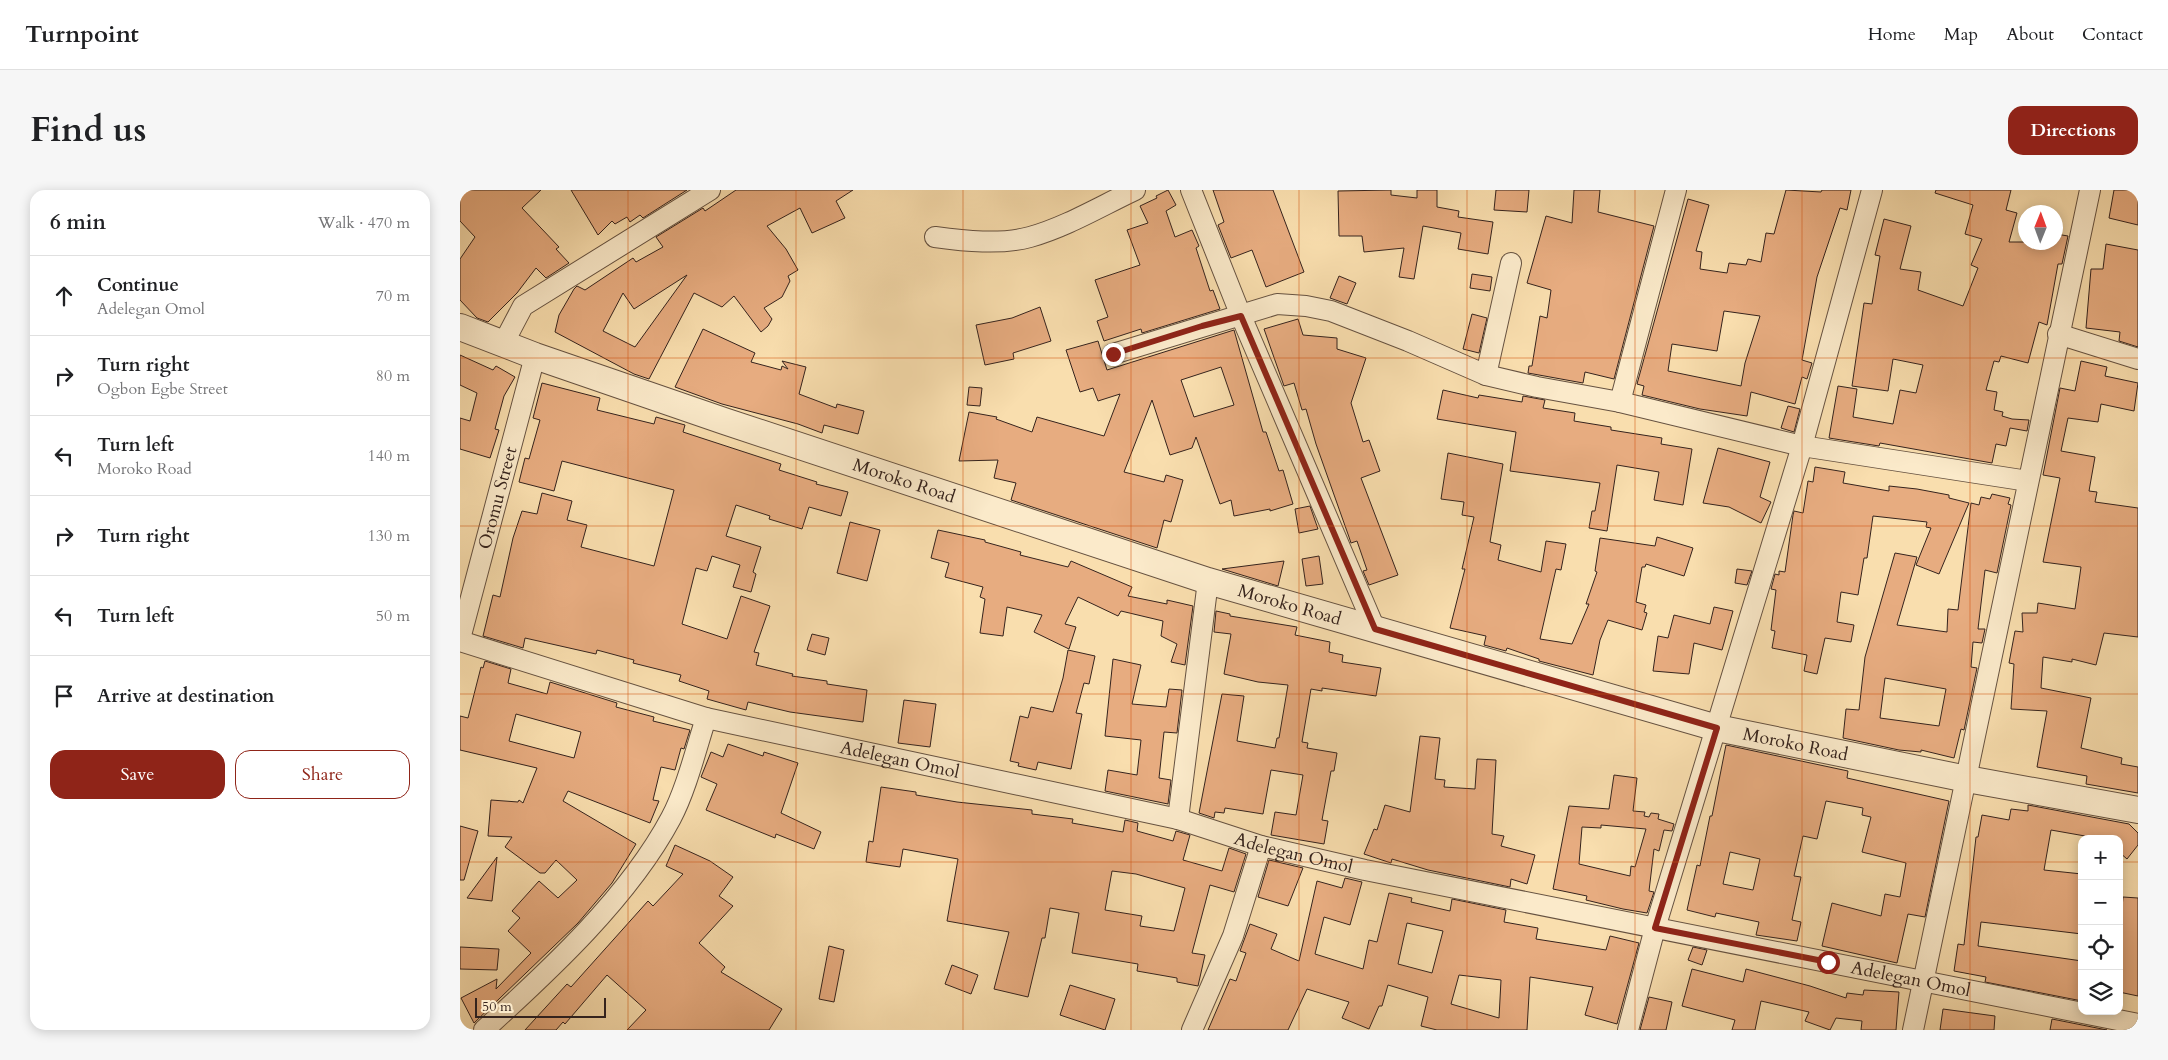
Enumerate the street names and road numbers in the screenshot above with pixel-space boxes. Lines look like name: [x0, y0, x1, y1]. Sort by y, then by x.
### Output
street label: Oromu Street: [472, 444, 523, 552]
street label: Moroko Road: [849, 452, 959, 509]
street label: Moroko Road: [1235, 578, 1345, 632]
street label: Moroko Road: [1741, 721, 1851, 767]
street label: Adelegan Omol: [838, 735, 962, 784]
street label: Adelegan Omol: [1231, 826, 1356, 879]
street label: Adelegan Omol: [1849, 955, 1973, 1003]

